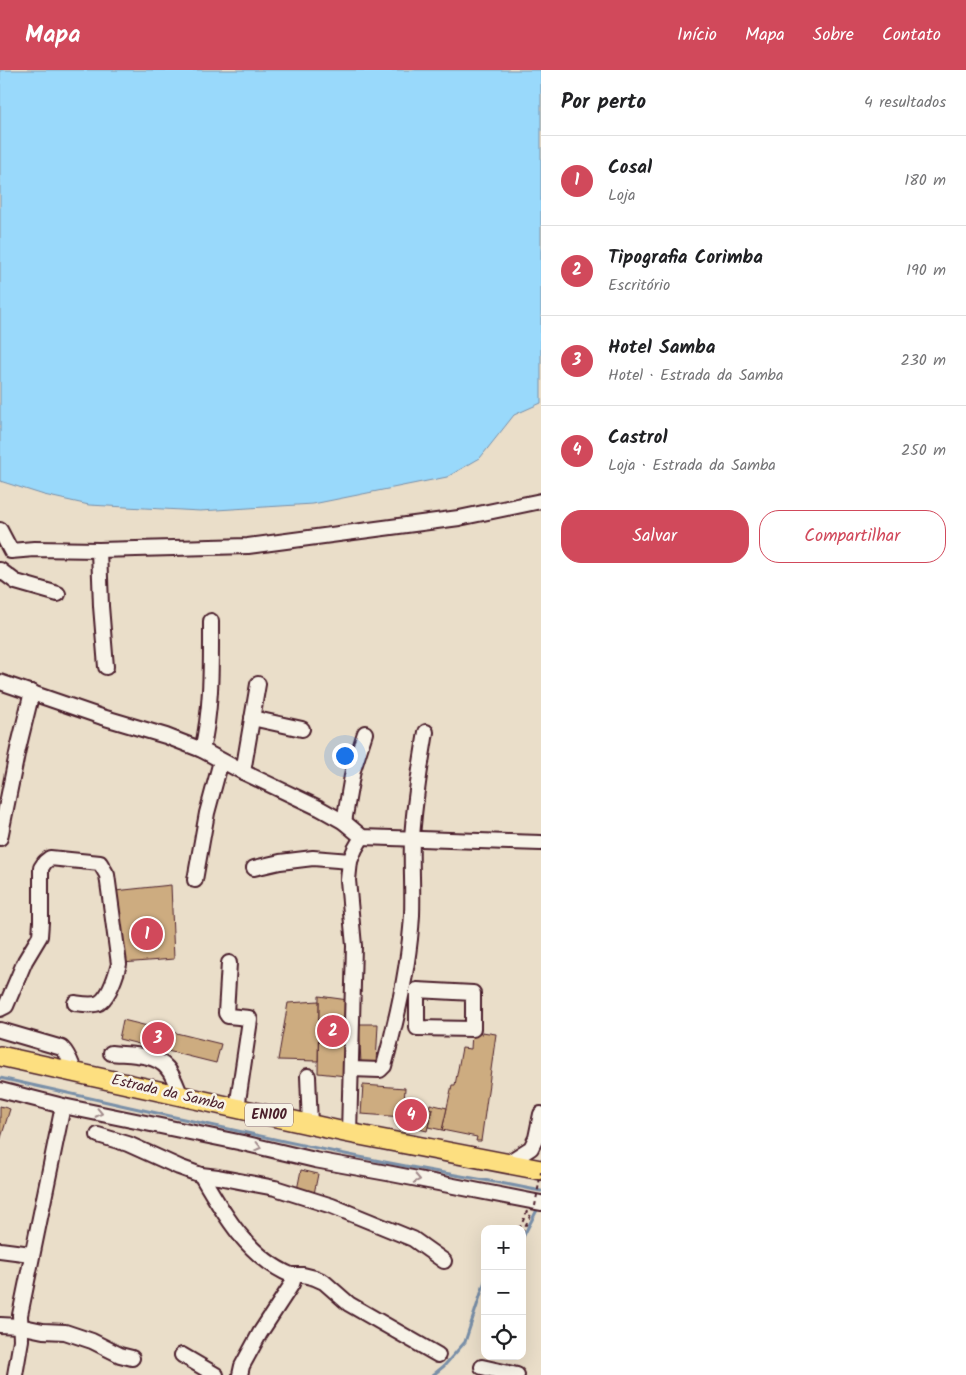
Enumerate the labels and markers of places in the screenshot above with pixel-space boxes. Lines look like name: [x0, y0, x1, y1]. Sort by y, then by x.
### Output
pin: 1: [131, 915, 163, 953]
pin: 2: [317, 1012, 349, 1050]
pin: 3: [142, 1019, 174, 1057]
pin: 4: [395, 1096, 427, 1134]

